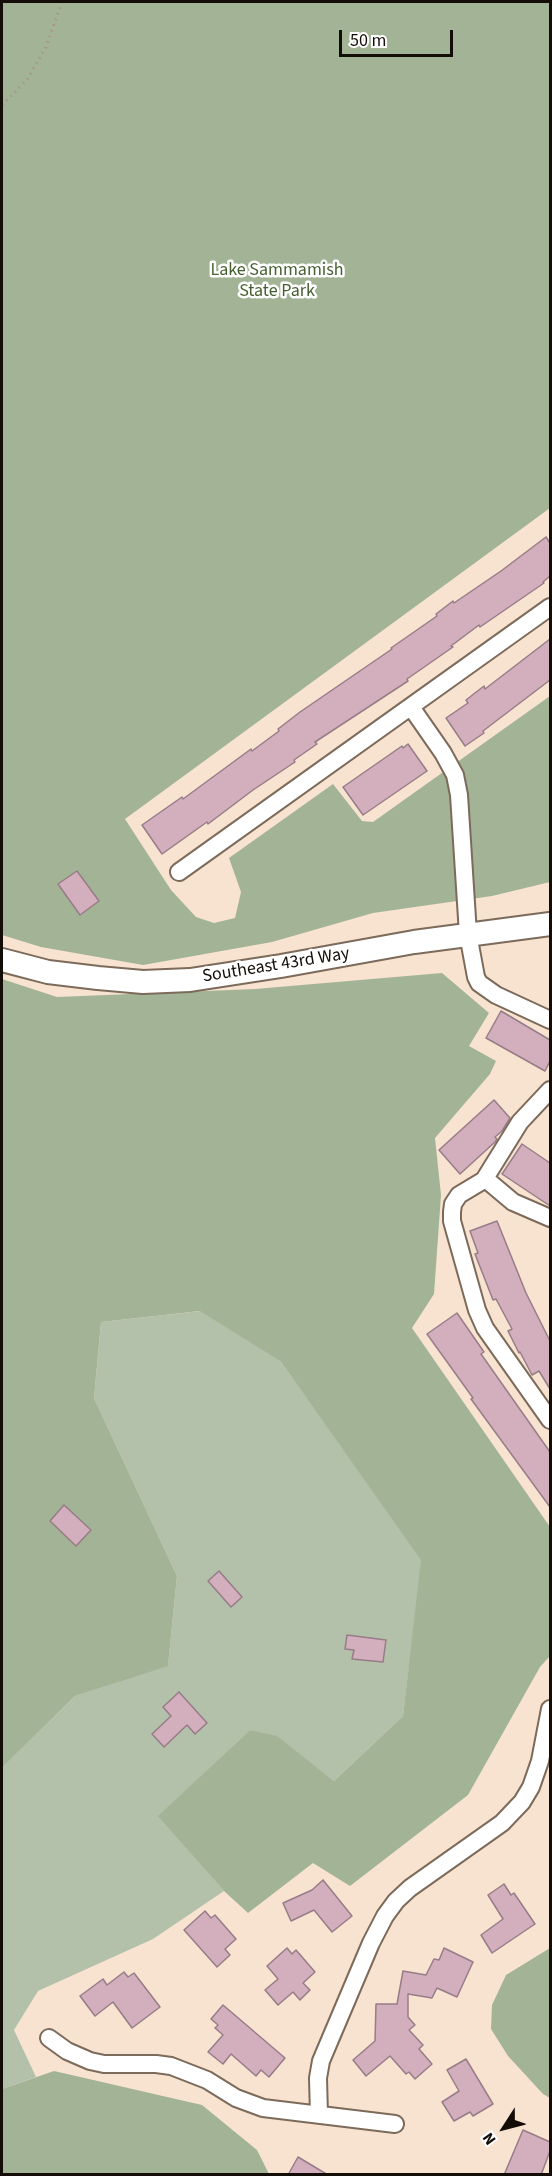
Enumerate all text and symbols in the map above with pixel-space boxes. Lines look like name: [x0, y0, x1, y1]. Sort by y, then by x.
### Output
scale bar: [342, 18, 456, 56]
text: 50 m: [350, 28, 386, 53]
park label: Lake Sammamish State Park: [210, 260, 344, 302]
street label: Southeast 43rd Way: [201, 944, 351, 988]
north arrow: [474, 2098, 534, 2158]
text: N: [477, 2128, 501, 2149]

